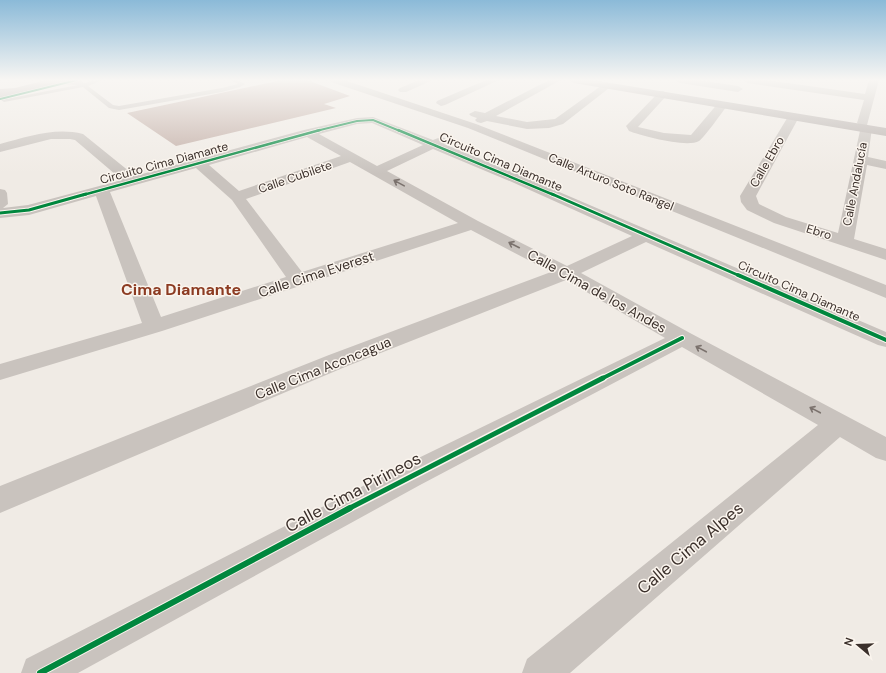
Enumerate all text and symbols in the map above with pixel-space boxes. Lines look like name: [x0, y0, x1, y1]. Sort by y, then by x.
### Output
street label: Circuito Cima Diamante: [437, 129, 565, 195]
street label: Calle Ebro: [746, 134, 788, 190]
street label: Circuito Cima Diamante: [98, 138, 230, 188]
street label: Calle Andalucía: [839, 141, 871, 227]
street label: Calle Arturo Soto Rangel: [546, 149, 676, 215]
street label: Calle Cubilete: [256, 157, 334, 197]
one-way arrow: [393, 179, 405, 187]
street label: Ebro: [804, 221, 834, 243]
one-way arrow: [508, 241, 520, 248]
street label: Calle Cima de los Andes: [524, 245, 670, 337]
street label: Calle Cima Everest: [256, 247, 376, 301]
street label: Circuito Cima Diamante: [735, 257, 863, 325]
district label: Cima Diamante: [121, 279, 241, 300]
street label: Calle Cima Aconcagua: [252, 332, 394, 404]
one-way arrow: [695, 344, 707, 352]
one-way arrow: [810, 406, 822, 413]
street label: Calle Cima Pirineos: [281, 447, 425, 537]
street label: Calle Cima Alpes: [632, 497, 748, 599]
north arrow: [838, 625, 878, 665]
text: N: [841, 636, 856, 648]

